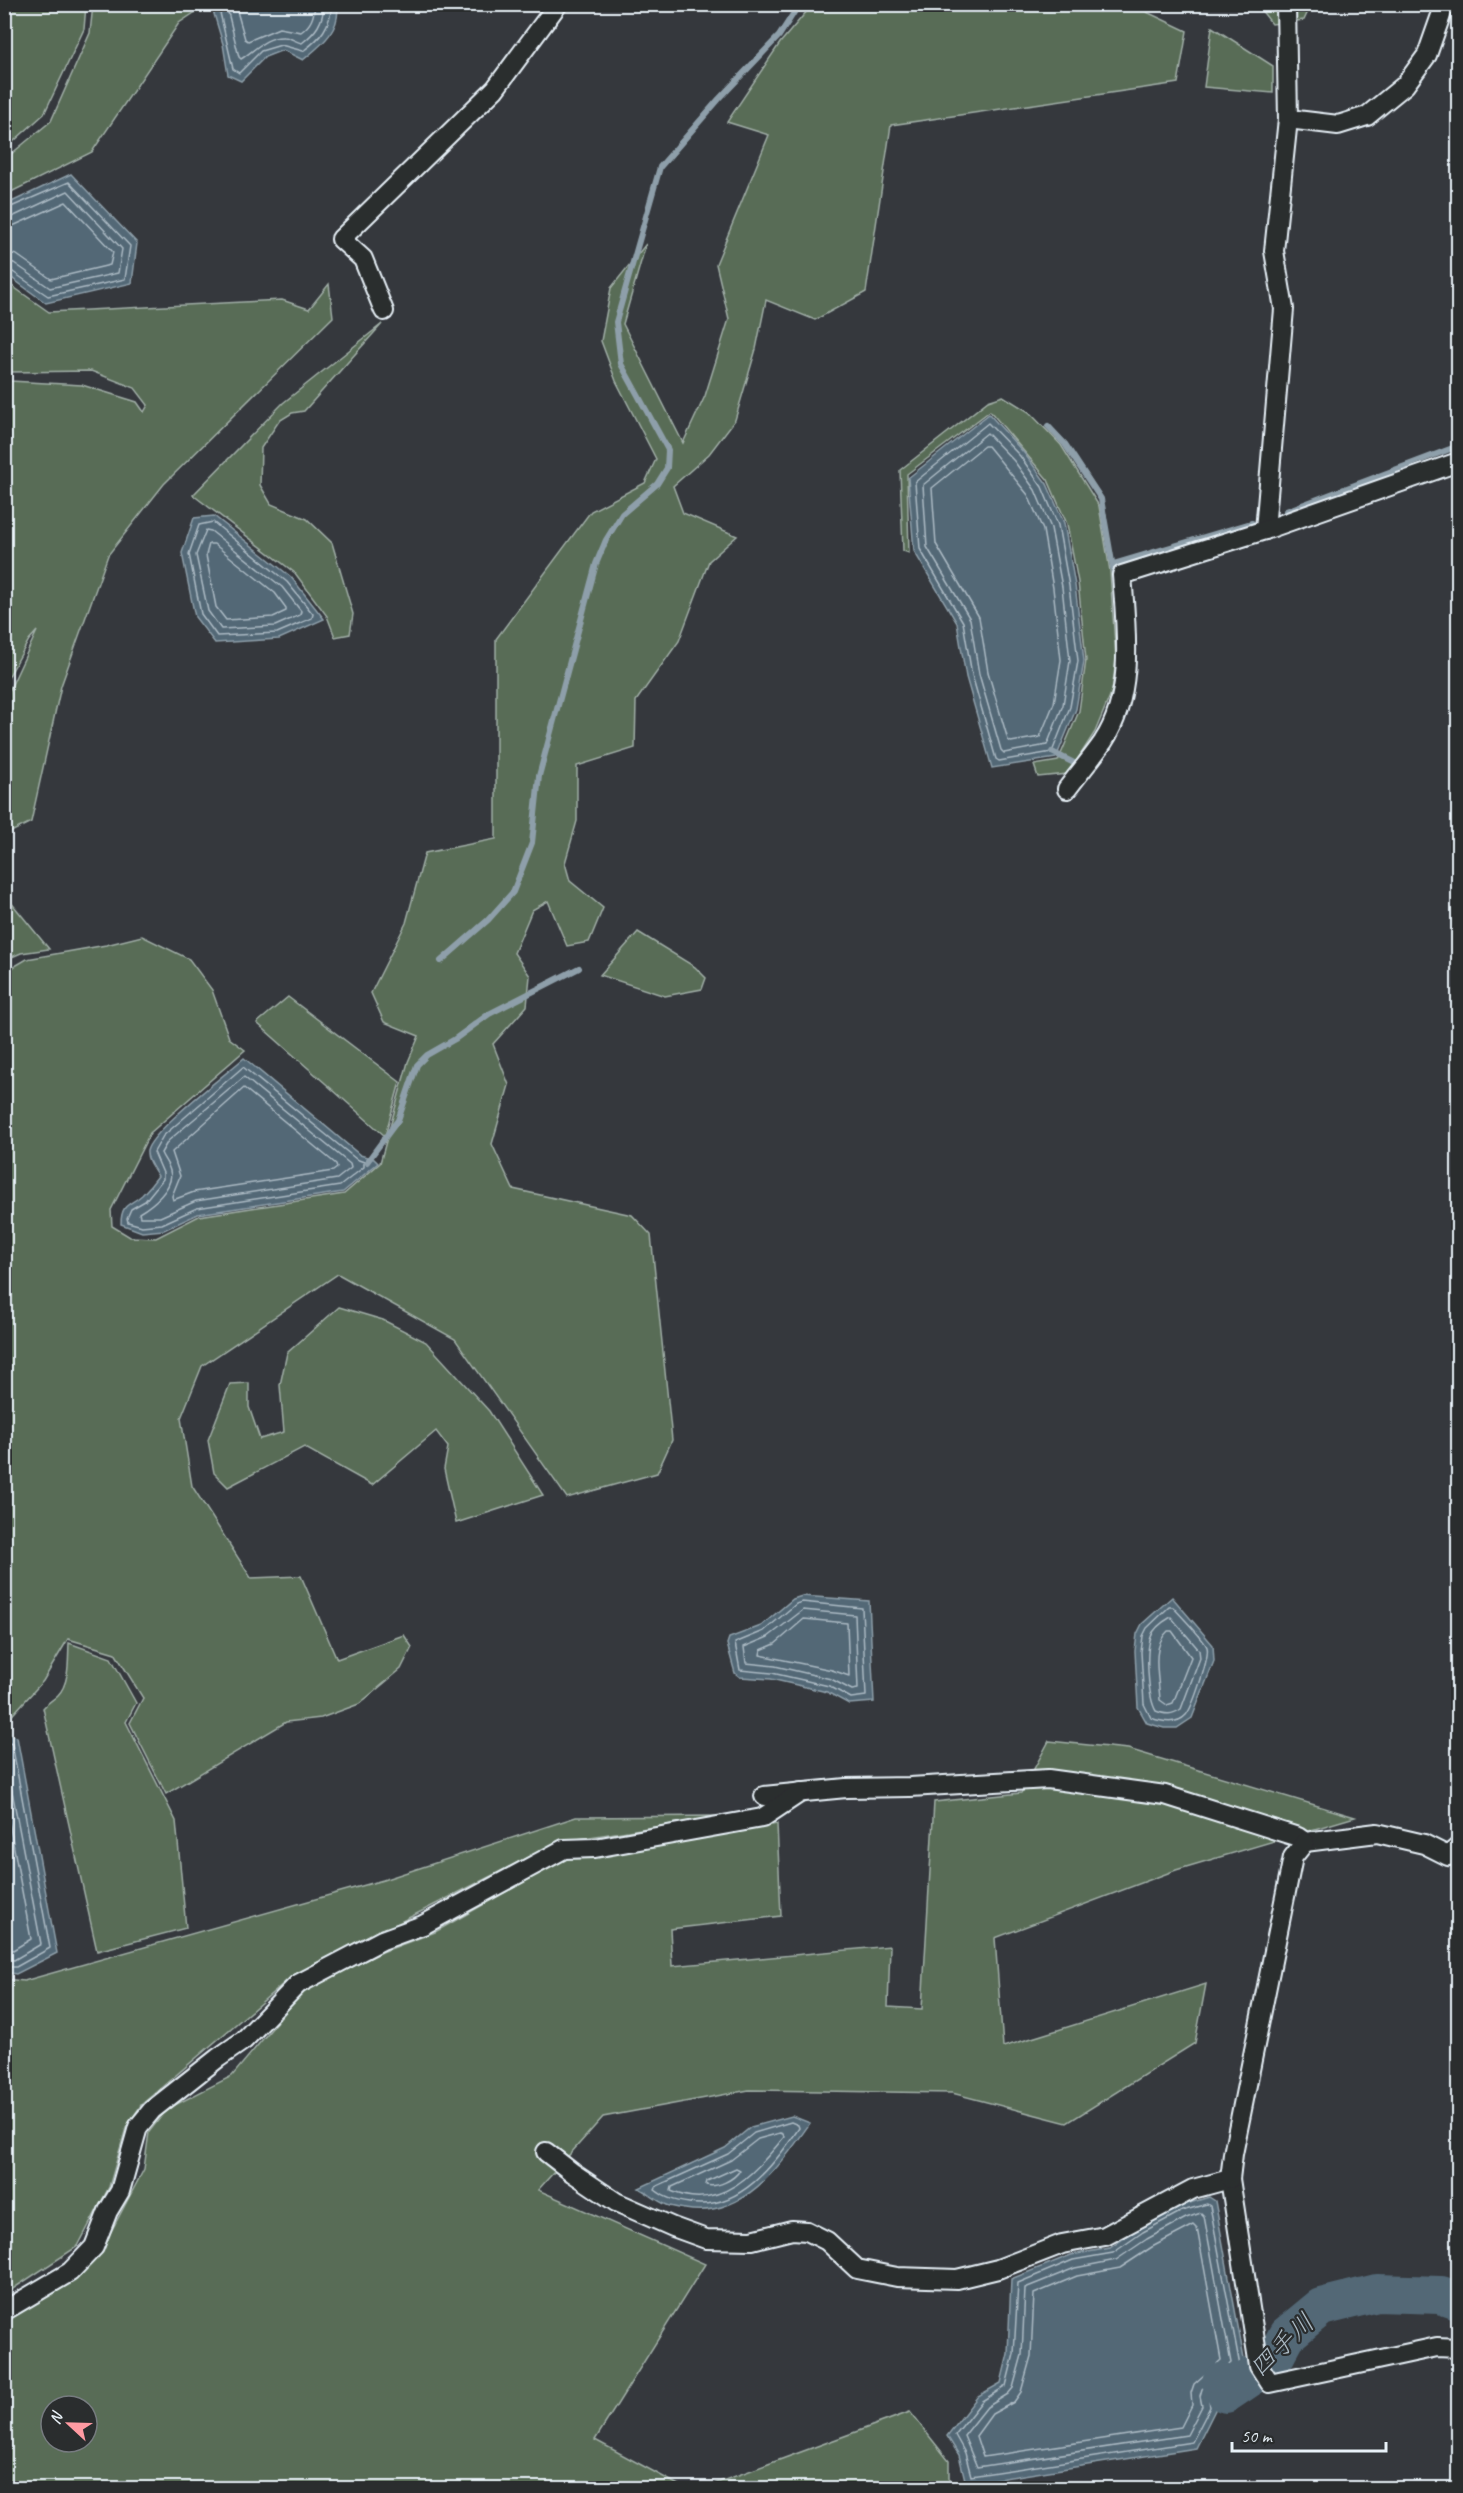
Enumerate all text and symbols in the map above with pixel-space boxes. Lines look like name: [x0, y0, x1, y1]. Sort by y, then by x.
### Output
water label: 四手川: [1242, 2306, 1322, 2384]
north arrow: [39, 2394, 99, 2454]
text: N: [45, 2408, 68, 2427]
scale bar: [1232, 2415, 1386, 2453]
text: 50 m: [1241, 2425, 1274, 2447]

